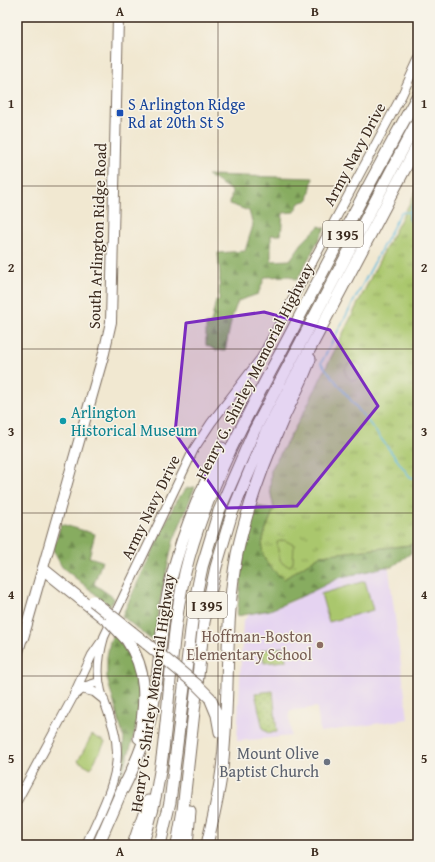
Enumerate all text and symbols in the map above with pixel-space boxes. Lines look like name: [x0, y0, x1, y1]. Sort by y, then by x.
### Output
text: A: [116, 2, 125, 21]
text: B: [311, 2, 319, 21]
place label: S Arlington Ridge Rd at 20th St S: [128, 92, 246, 134]
text: 1: [8, 94, 14, 113]
text: 1: [421, 94, 427, 113]
street label: Army Navy Drive: [317, 98, 391, 210]
marker: S Arlington Ridge Rd at 20th St S: [115, 108, 125, 118]
street label: South Arlington Ridge Road: [82, 142, 112, 329]
road number: I 395: [323, 221, 363, 247]
text: 2: [8, 258, 15, 277]
street label: Henry G. Shirley Memorial Highway: [189, 258, 319, 484]
text: 2: [421, 258, 428, 277]
place label: Arlington Historical Museum: [71, 400, 197, 442]
marker: Arlington Historical Museum: [58, 416, 68, 426]
text: 3: [8, 422, 14, 441]
text: 3: [421, 422, 427, 441]
street label: Army Navy Drive: [114, 451, 186, 563]
street label: Henry G. Shirley Memorial Highway: [123, 572, 181, 814]
text: 4: [8, 585, 15, 604]
text: 4: [421, 585, 428, 604]
road number: I 395: [187, 592, 227, 618]
place label: Hoffman-Boston Elementary School: [187, 624, 313, 666]
marker: Hoffman-Boston Elementary School: [315, 640, 325, 650]
place label: Mount Olive Baptist Church: [220, 741, 319, 783]
text: 5: [8, 749, 15, 768]
text: 5: [421, 749, 428, 768]
marker: Mount Olive Baptist Church: [322, 757, 332, 767]
text: A: [116, 842, 125, 861]
text: B: [311, 842, 319, 861]

